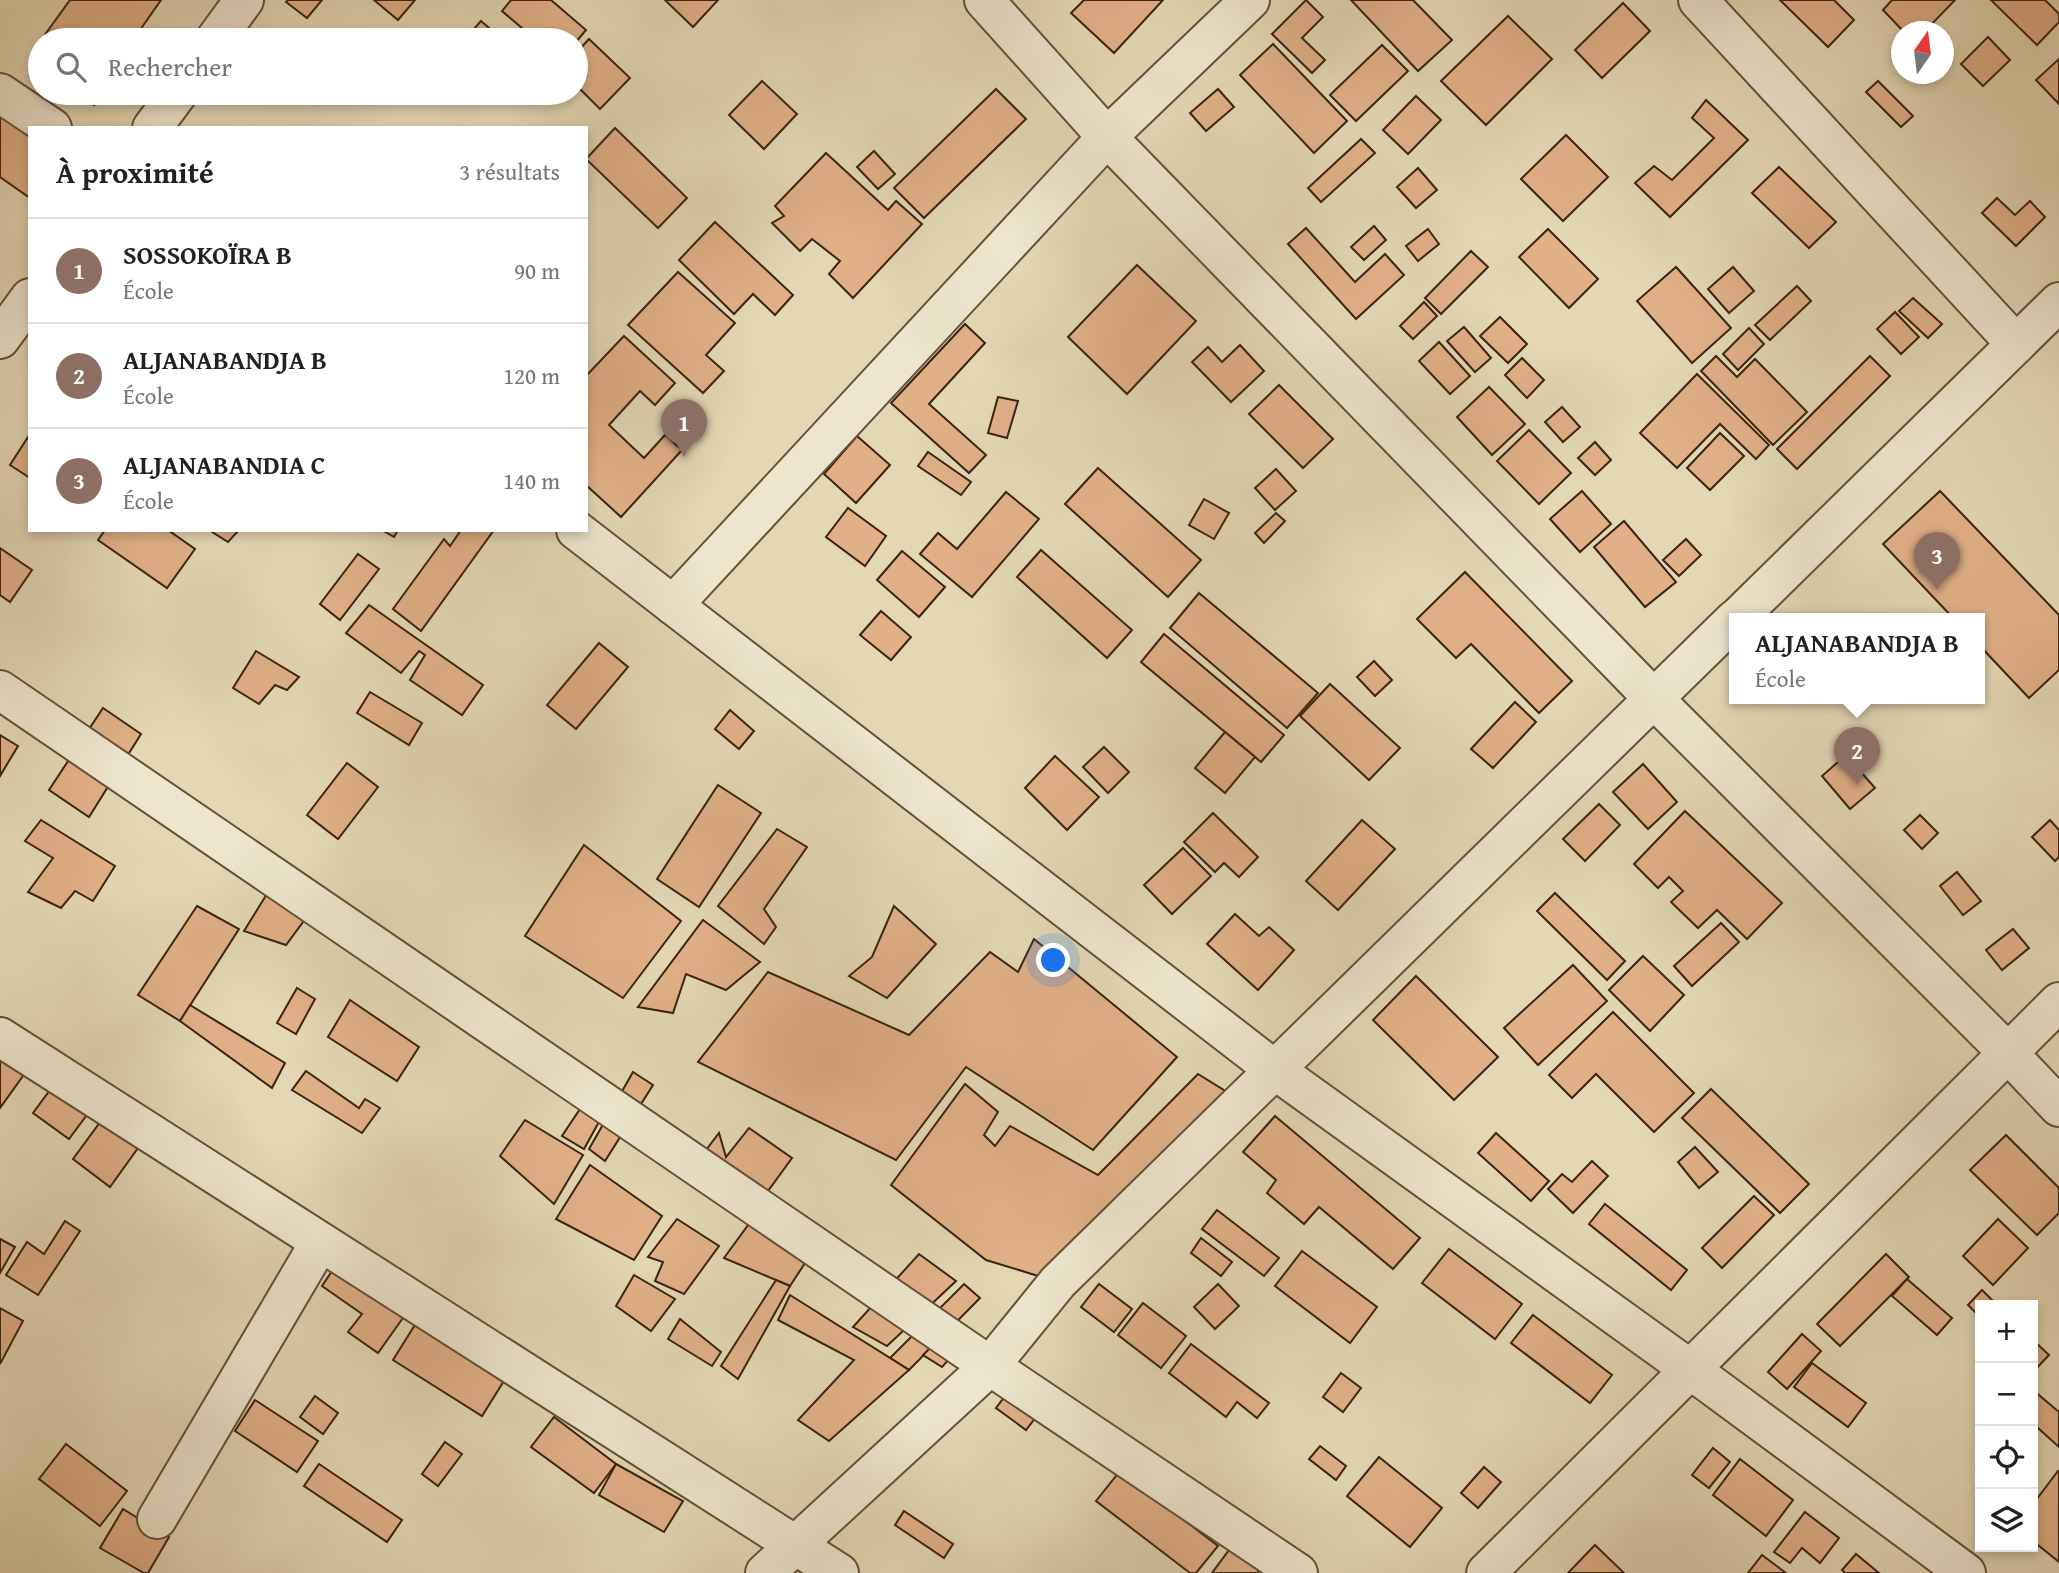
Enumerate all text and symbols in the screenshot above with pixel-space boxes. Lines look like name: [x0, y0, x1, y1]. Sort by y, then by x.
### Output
north arrow: [1891, 21, 1954, 84]
search box: [28, 28, 588, 105]
text: Rechercher: [108, 47, 232, 86]
icon: search: [52, 48, 90, 86]
text: À proximité: [56, 150, 214, 194]
text: 3 résultats: [459, 155, 560, 188]
text: SOSSOKOÏRA B: [123, 235, 292, 274]
text: 1: [73, 254, 85, 287]
text: 90 m: [514, 254, 560, 287]
text: École: [123, 274, 174, 307]
text: ALJANABANDJA B: [123, 340, 327, 379]
text: 2: [73, 359, 85, 392]
text: 120 m: [503, 359, 560, 392]
text: École: [123, 379, 174, 412]
pin: 1: [661, 399, 707, 457]
text: ALJANABANDIA C: [123, 445, 326, 484]
text: 3: [73, 464, 85, 497]
text: 140 m: [503, 464, 560, 497]
text: École: [123, 484, 174, 517]
pin: 3: [1914, 532, 1960, 590]
popup: [1729, 613, 1985, 704]
text: ALJANABANDJA B: [1755, 623, 1959, 662]
text: École: [1755, 662, 1806, 695]
pin: 2: [1834, 727, 1880, 785]
your location: [1036, 943, 1070, 977]
map controls: [1975, 1300, 2038, 1552]
button: +: [1975, 1300, 2038, 1363]
button: −: [1975, 1363, 2038, 1426]
button: locate: [1975, 1426, 2038, 1489]
button: layers: [1975, 1489, 2038, 1552]

